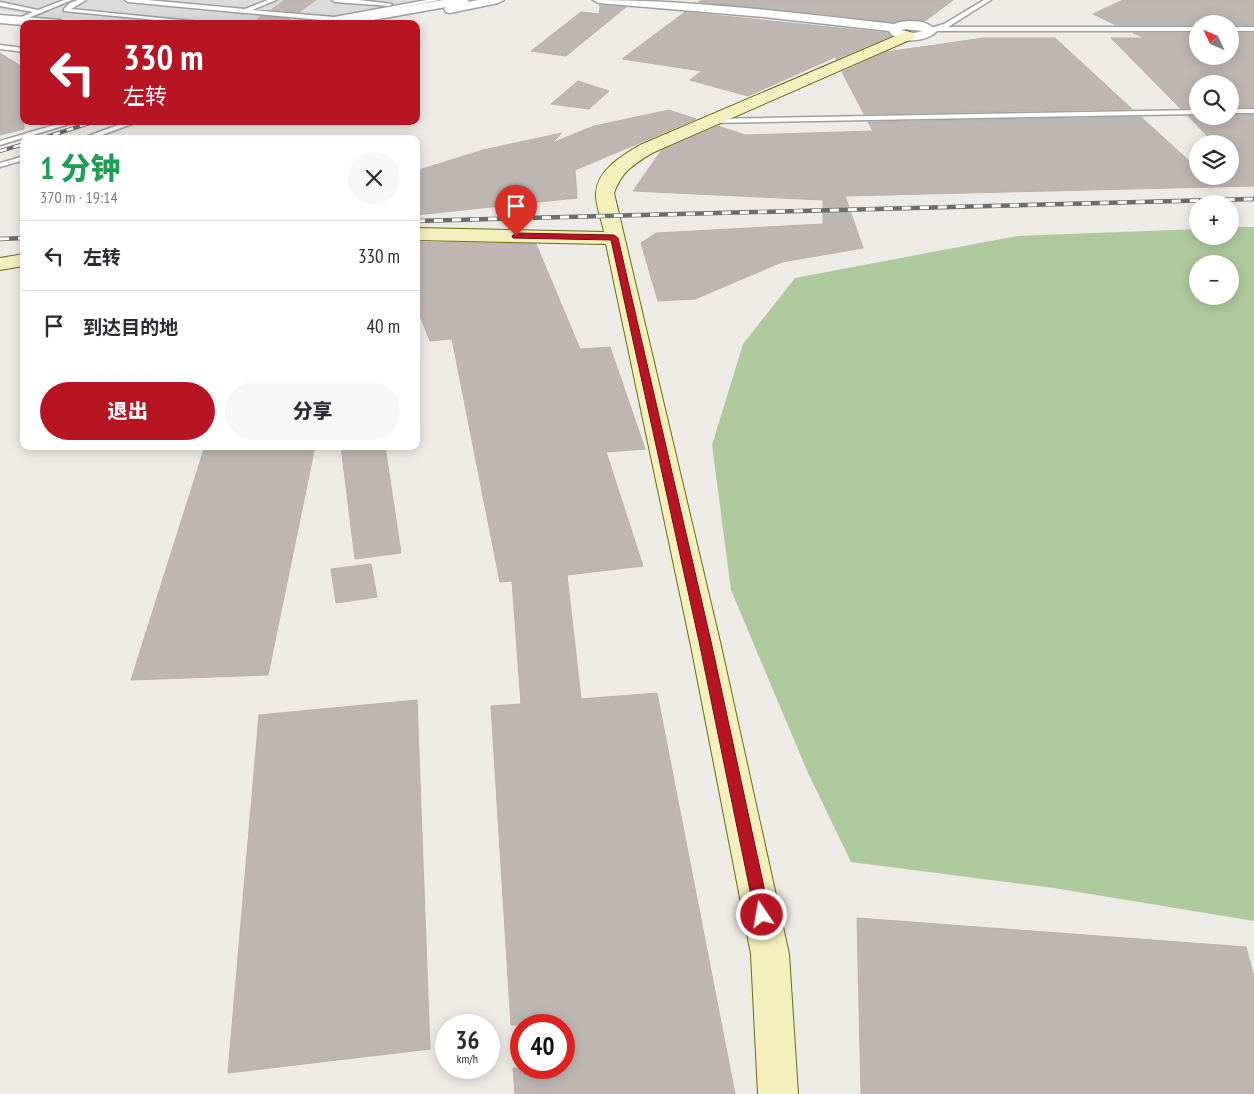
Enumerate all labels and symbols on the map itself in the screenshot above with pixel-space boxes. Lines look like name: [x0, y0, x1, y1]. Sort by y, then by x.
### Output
north arrow: [1189, 15, 1239, 65]
pin: [495, 185, 537, 236]
position arrow: [735, 888, 787, 940]
speed limit sign: 40: [510, 1014, 575, 1079]

